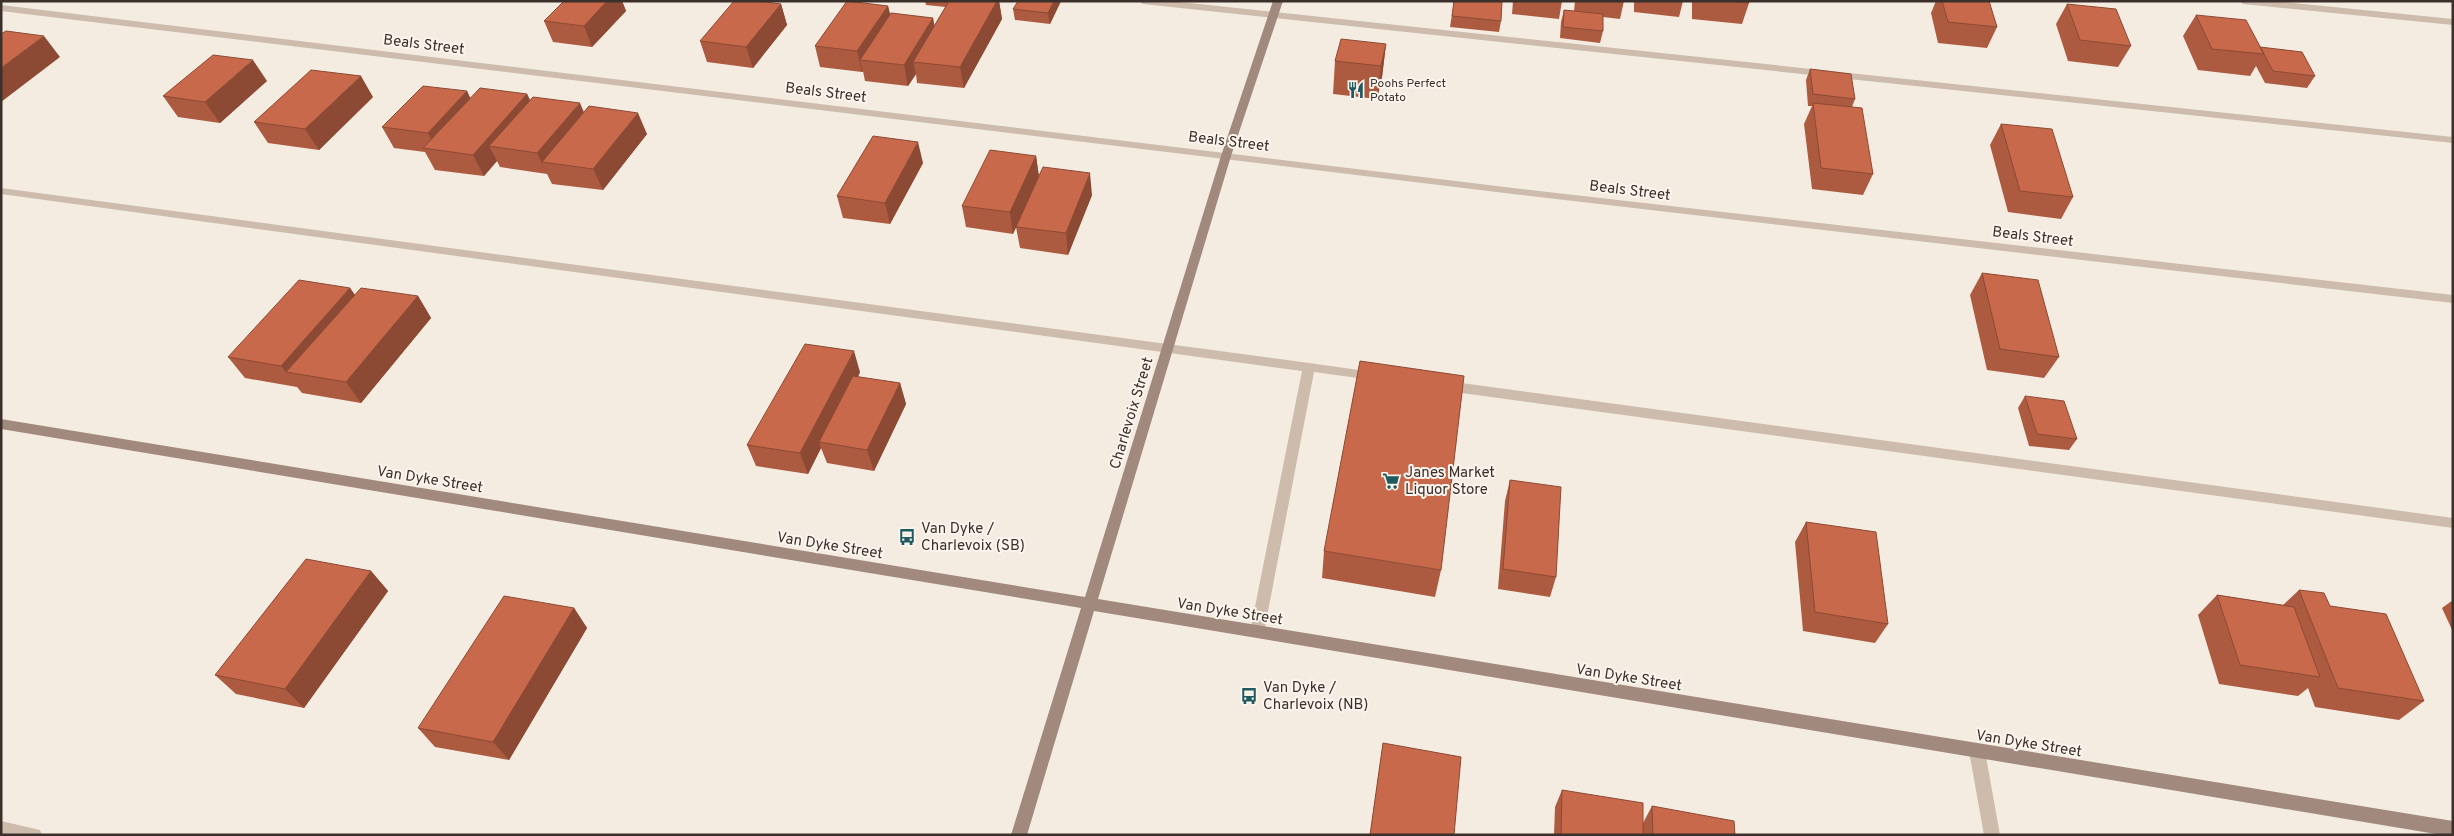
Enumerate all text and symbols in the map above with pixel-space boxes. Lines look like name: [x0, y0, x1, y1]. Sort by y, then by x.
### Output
street label: Beals Street: [382, 31, 465, 60]
place label: Poohs Perfect Potato: [1370, 76, 1446, 106]
street label: Beals Street: [784, 79, 867, 108]
restaurant icon: Poohs Perfect Potato: [1346, 80, 1366, 100]
street label: Beals Street: [1187, 128, 1270, 157]
street label: Beals Street: [1588, 177, 1671, 206]
street label: Beals Street: [1991, 223, 2074, 252]
street label: Charlevoix Street: [1106, 355, 1158, 472]
street label: Van Dyke Street: [375, 463, 484, 498]
place label: Janes Market Liquor Store: [1405, 464, 1495, 500]
supermarket icon: Janes Market Liquor Store: [1381, 471, 1401, 491]
place label: Van Dyke / Charlevoix (SB): [921, 520, 1025, 556]
bus stop icon: Van Dyke / Charlevoix (SB): [897, 527, 917, 547]
street label: Van Dyke Street: [775, 529, 884, 564]
street label: Van Dyke Street: [1175, 595, 1284, 630]
street label: Van Dyke Street: [1574, 661, 1683, 696]
place label: Van Dyke / Charlevoix (NB): [1263, 679, 1368, 715]
bus stop icon: Van Dyke / Charlevoix (NB): [1239, 686, 1259, 706]
street label: Van Dyke Street: [1974, 727, 2083, 762]

